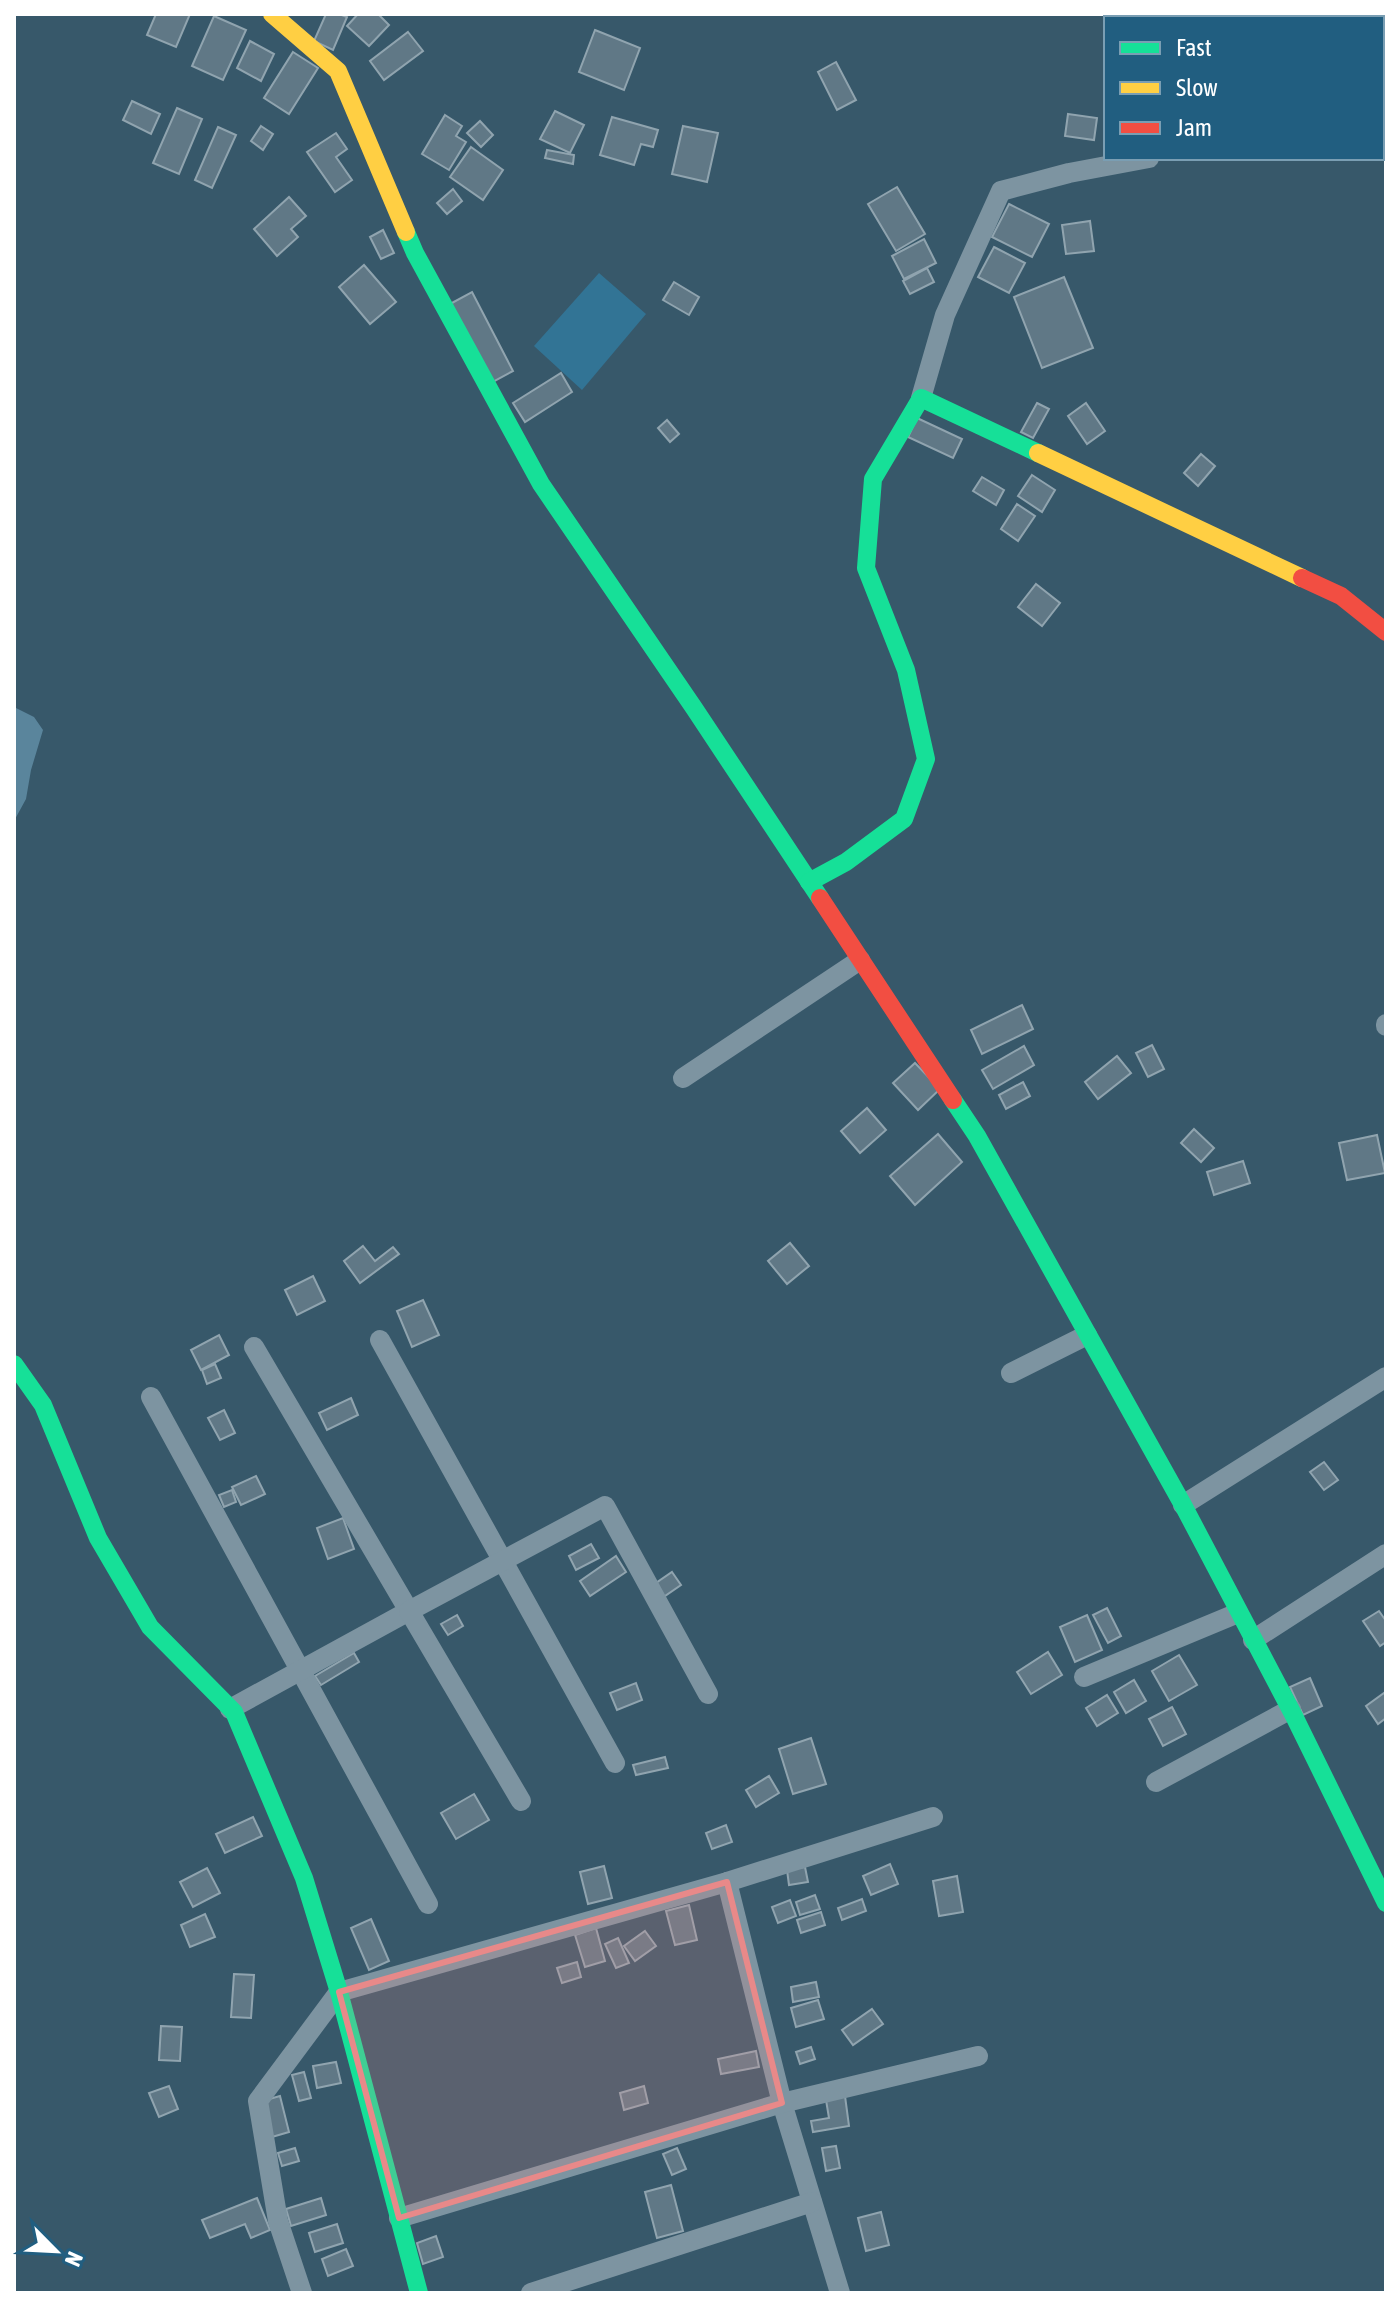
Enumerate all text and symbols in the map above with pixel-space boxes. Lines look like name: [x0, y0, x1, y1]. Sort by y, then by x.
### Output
legend: [1104, 16, 1384, 160]
text: Fast: [1176, 34, 1212, 61]
text: Slow: [1176, 74, 1218, 101]
text: Jam: [1176, 114, 1212, 141]
north arrow: [16, 2211, 96, 2291]
text: N: [60, 2248, 89, 2270]

